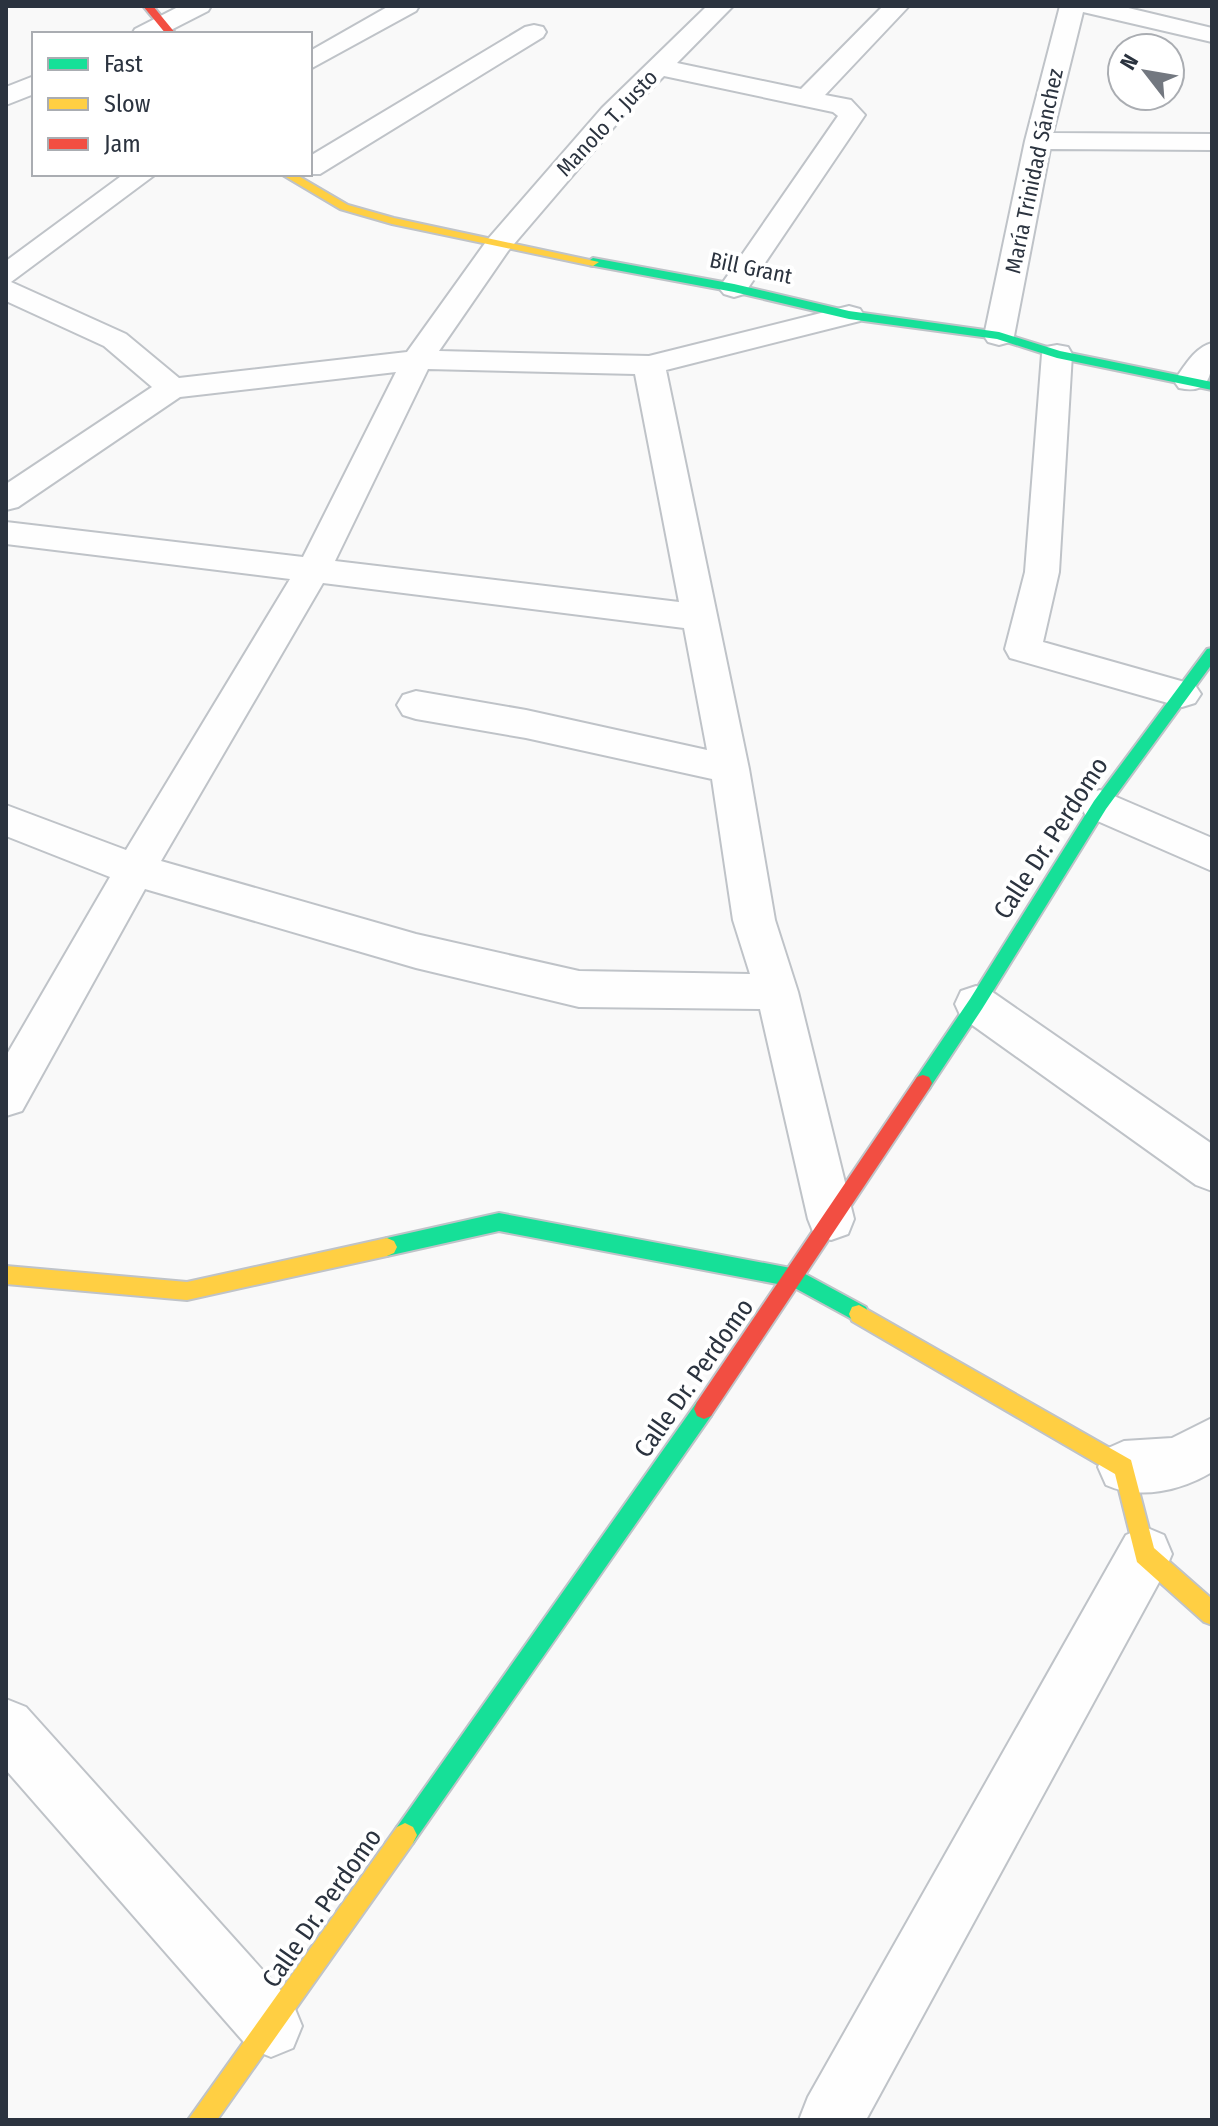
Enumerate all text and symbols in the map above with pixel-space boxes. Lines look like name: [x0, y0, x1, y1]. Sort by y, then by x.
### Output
legend: [32, 32, 312, 176]
north arrow: [1106, 32, 1186, 112]
text: N: [1114, 49, 1144, 75]
text: Fast: [104, 50, 143, 78]
street label: Manolo T. Justo: [551, 64, 663, 182]
street label: María Trinidad Sánchez: [999, 66, 1069, 276]
text: Slow: [104, 90, 151, 118]
text: Jam: [104, 130, 141, 158]
street label: Bill Grant: [707, 246, 795, 290]
street label: Calle Dr. Perdomo: [987, 751, 1115, 925]
street label: Calle Dr. Perdomo: [628, 1293, 760, 1463]
street label: Calle Dr. Perdomo: [256, 1823, 388, 1993]

